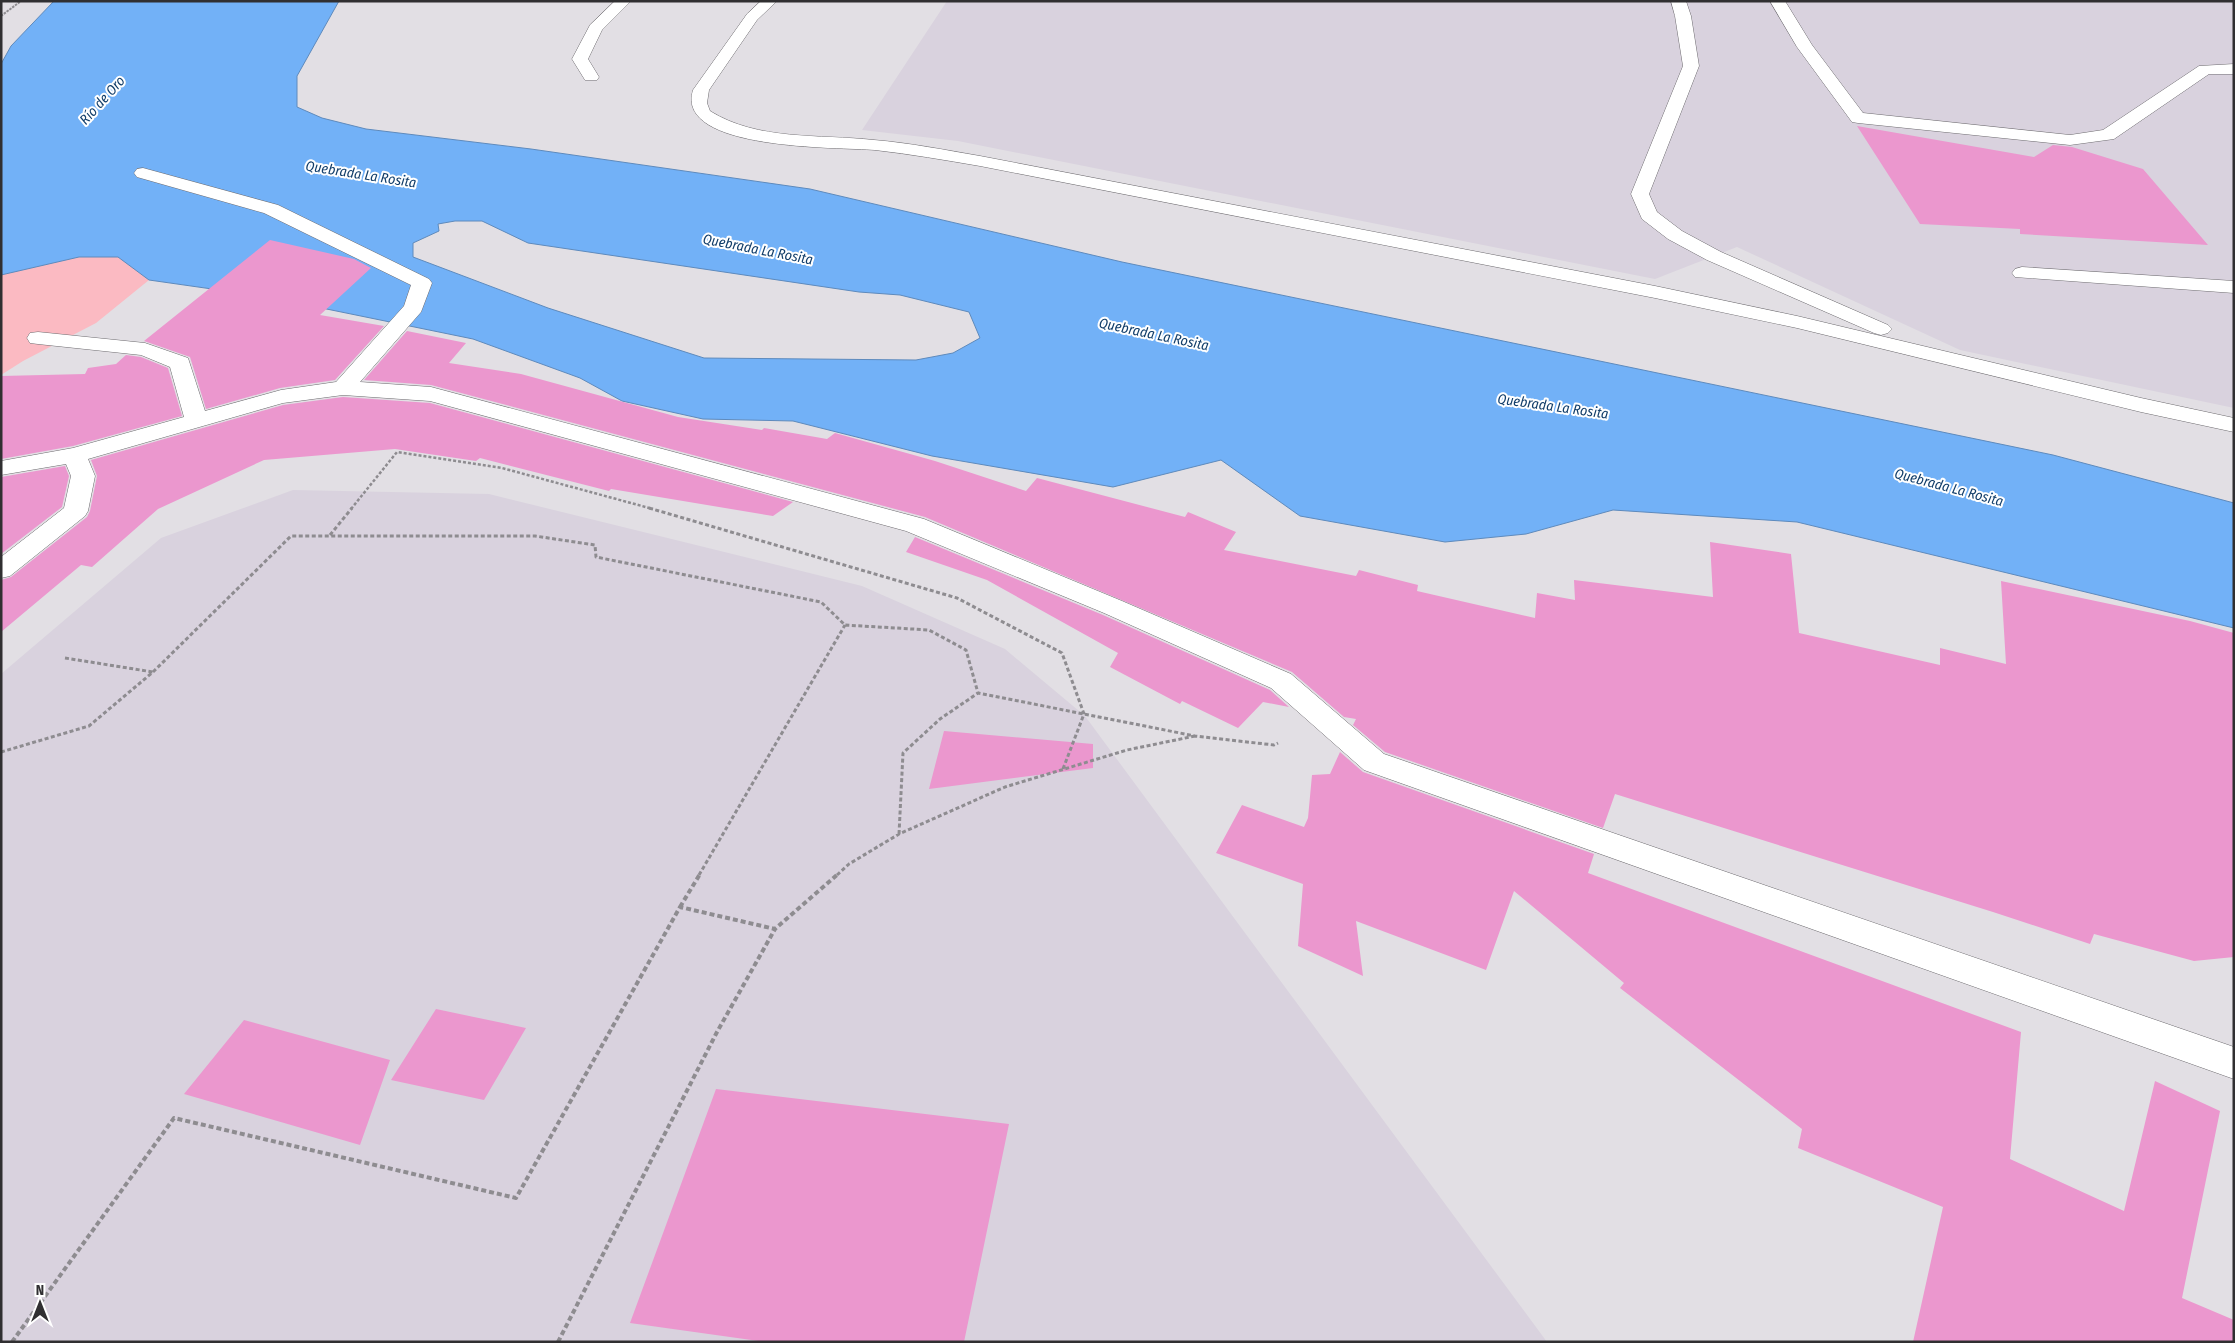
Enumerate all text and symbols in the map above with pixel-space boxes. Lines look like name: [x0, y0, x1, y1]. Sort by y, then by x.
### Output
water label: Río de Oro: [76, 73, 129, 128]
water label: Quebrada La Rosita: [304, 157, 417, 192]
water label: Quebrada La Rosita: [701, 230, 814, 268]
water label: Quebrada La Rosita: [1097, 315, 1210, 354]
water label: Quebrada La Rosita: [1496, 390, 1609, 423]
water label: Quebrada La Rosita: [1893, 465, 2005, 510]
north arrow: [15, 1278, 65, 1328]
text: N: [36, 1282, 44, 1299]

